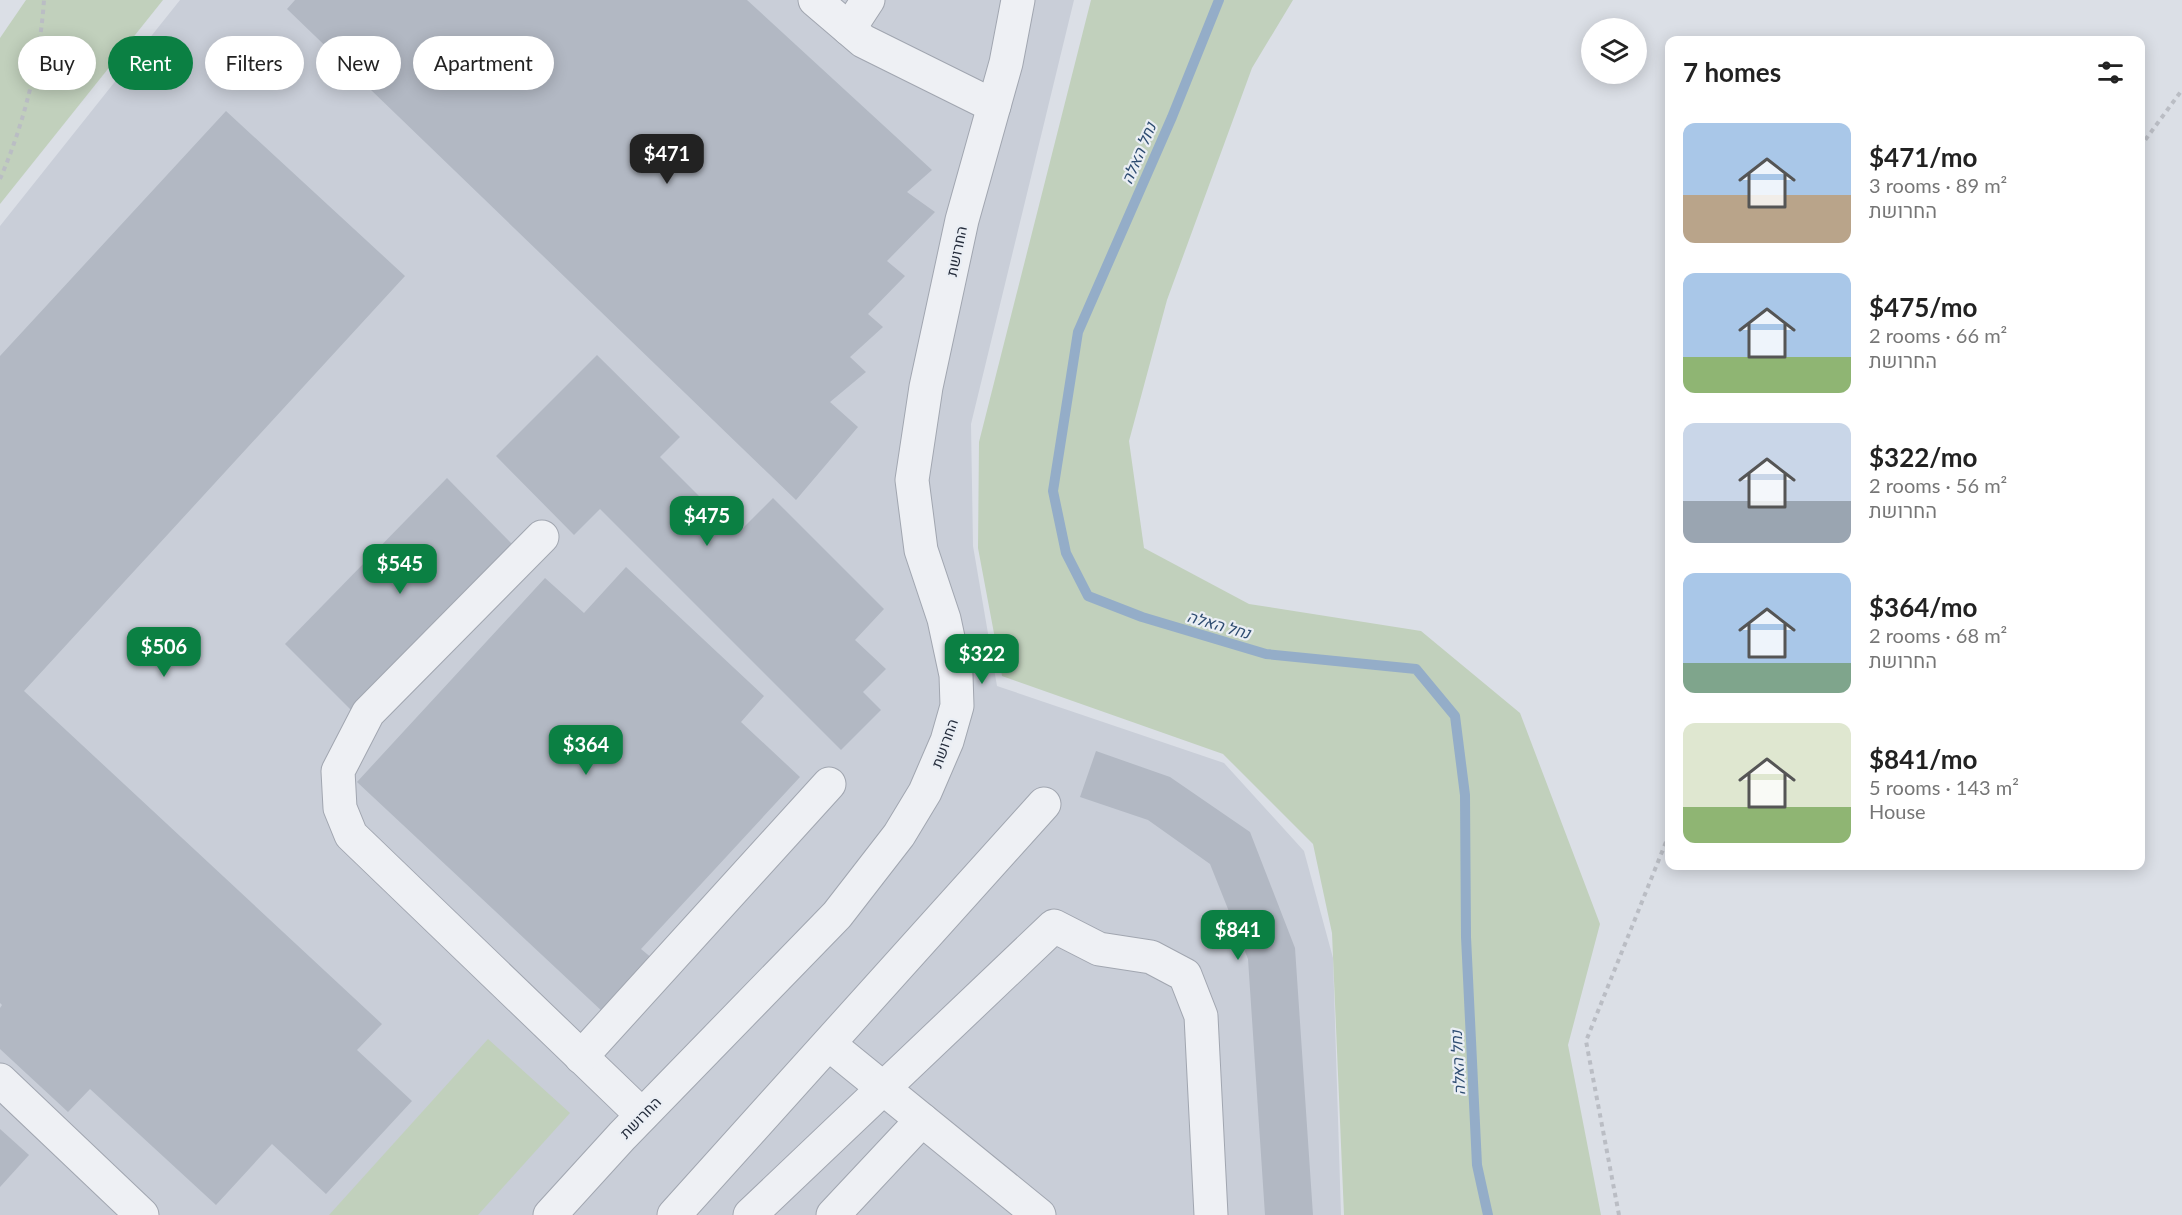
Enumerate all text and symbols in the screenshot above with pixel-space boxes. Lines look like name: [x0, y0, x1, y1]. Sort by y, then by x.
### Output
map controls: [1581, 18, 1647, 84]
button: layers: [1581, 18, 1647, 84]
chip: Buy: [18, 36, 96, 90]
chip: Rent: [108, 36, 193, 90]
chip: Filters: [205, 36, 304, 90]
chip: New: [316, 36, 401, 90]
chip: Apartment: [413, 36, 554, 90]
text: 7 homes: [1683, 56, 1781, 88]
icon: filters: [2094, 56, 2127, 89]
water label: נחל האלה: [1117, 118, 1160, 187]
pin: $471: [631, 134, 703, 185]
text: $471: [644, 141, 690, 165]
text: $471/mo: [1869, 141, 1977, 173]
icon: home: [1731, 147, 1803, 219]
text: 3 rooms · 89 m²: [1869, 173, 2007, 197]
text: החרושת: [1869, 198, 1937, 222]
street label: החרושת: [942, 224, 970, 278]
text: $475/mo: [1869, 291, 1977, 323]
icon: home: [1731, 297, 1803, 369]
text: 2 rooms · 66 m²: [1869, 323, 2007, 347]
text: החרושת: [1869, 348, 1937, 372]
text: $322/mo: [1869, 441, 1977, 473]
icon: home: [1731, 447, 1803, 519]
text: 2 rooms · 56 m²: [1869, 473, 2007, 497]
pin: $475: [671, 496, 743, 547]
text: החרושת: [1869, 498, 1937, 522]
text: $475: [684, 503, 730, 527]
pin: $545: [364, 544, 436, 595]
text: $545: [377, 551, 423, 575]
text: $364/mo: [1869, 591, 1977, 623]
icon: home: [1731, 597, 1803, 669]
water label: נחל האלה: [1185, 606, 1254, 642]
text: 2 rooms · 68 m²: [1869, 623, 2007, 647]
pin: $506: [128, 627, 200, 678]
text: $506: [141, 634, 187, 658]
pin: $322: [946, 634, 1018, 685]
text: $322: [959, 641, 1005, 665]
text: החרושת: [1869, 648, 1937, 672]
street label: החרושת: [927, 716, 961, 770]
pin: $364: [550, 725, 622, 776]
text: $364: [563, 732, 609, 756]
text: $841/mo: [1869, 743, 1977, 775]
icon: home: [1731, 747, 1803, 819]
text: 5 rooms · 143 m²: [1869, 775, 2019, 799]
text: House: [1869, 799, 1926, 823]
pin: $841: [1202, 910, 1274, 961]
text: $841: [1215, 917, 1261, 941]
water label: נחל האלה: [1446, 1029, 1468, 1096]
street label: החרושת: [616, 1092, 664, 1142]

